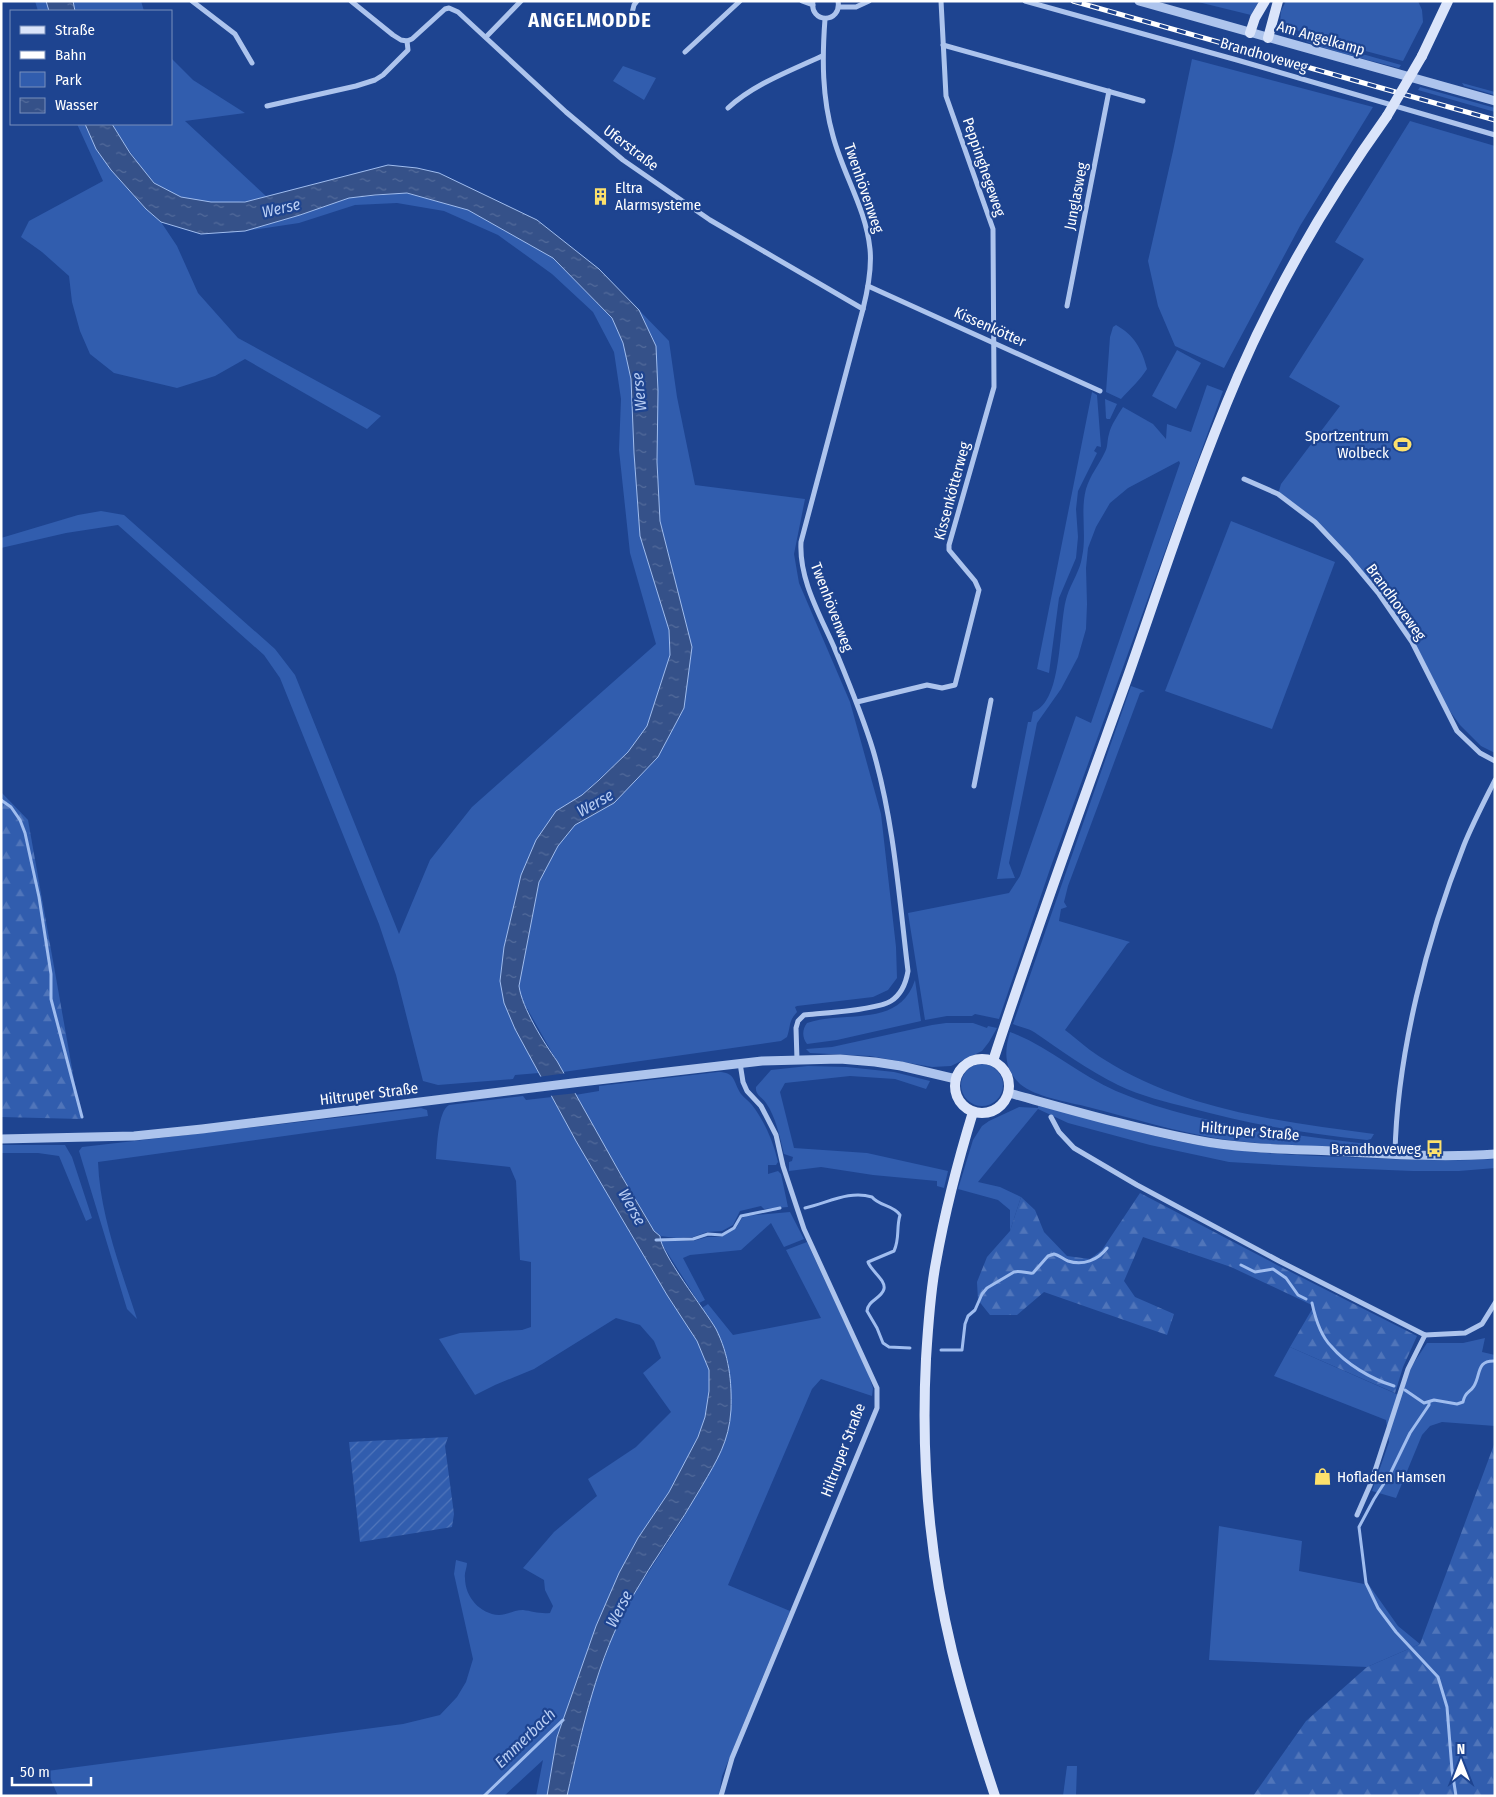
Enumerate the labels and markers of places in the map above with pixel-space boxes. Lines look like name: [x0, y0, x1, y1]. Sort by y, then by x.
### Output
place label: Eltra Alarmsysteme: [615, 179, 701, 214]
building icon: Eltra Alarmsysteme: [591, 187, 611, 207]
place label: Sportzentrum Wolbeck: [1305, 427, 1389, 462]
sports icon: Sportzentrum Wolbeck: [1393, 435, 1413, 455]
bus stop icon: Brandhoveweg: [1425, 1139, 1445, 1159]
place label: Brandhoveweg: [1331, 1140, 1421, 1158]
shop icon: Hofladen Hamsen: [1313, 1467, 1333, 1487]
place label: Hofladen Hamsen: [1337, 1468, 1446, 1486]

